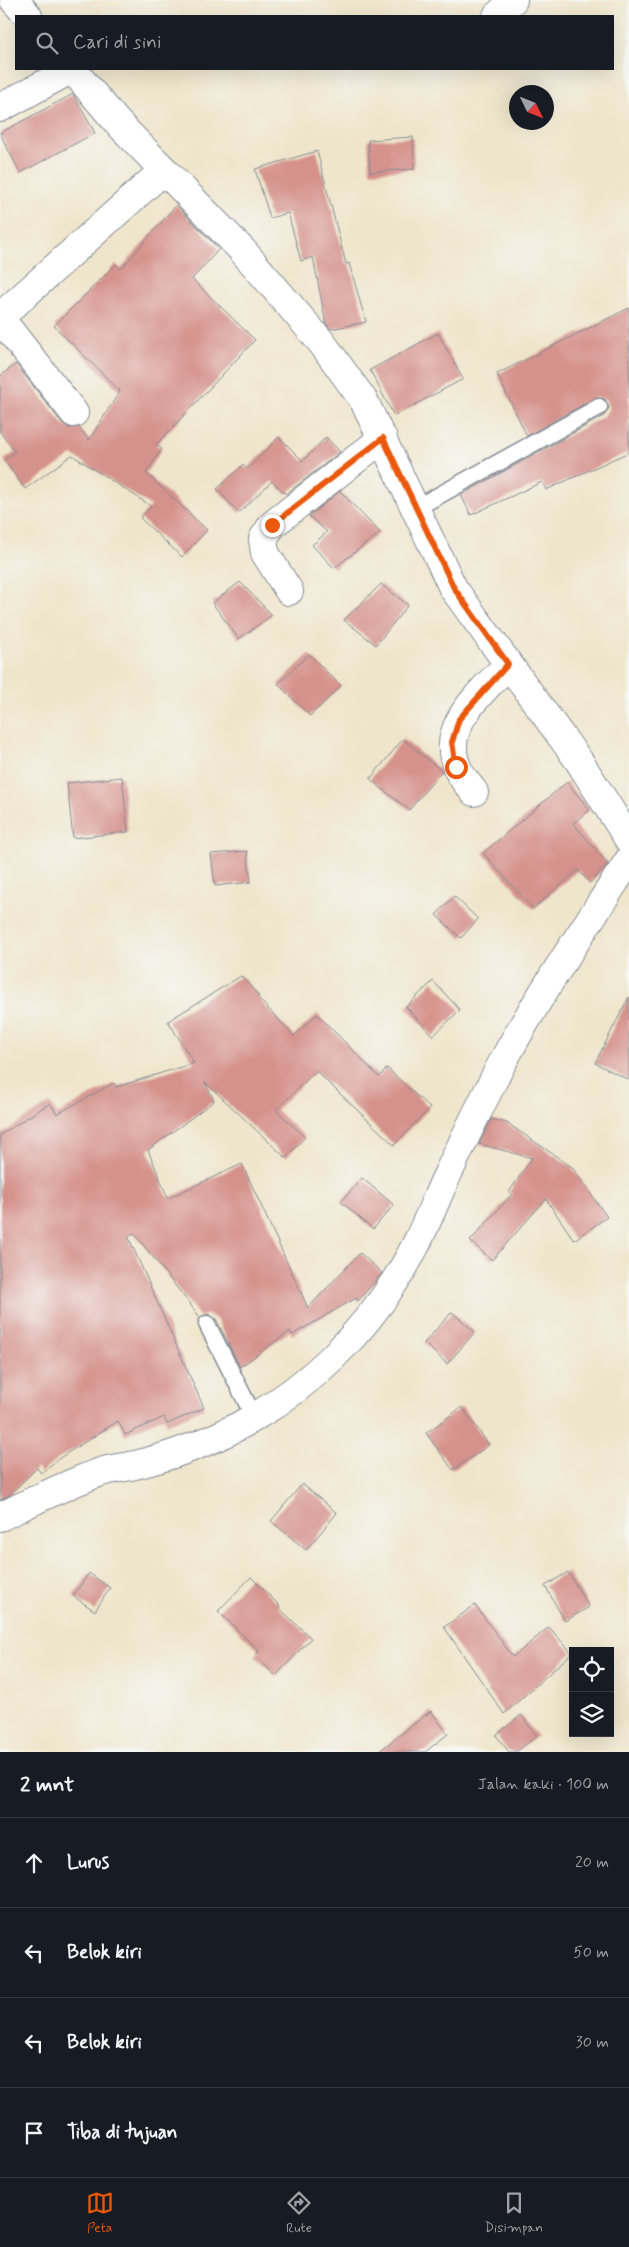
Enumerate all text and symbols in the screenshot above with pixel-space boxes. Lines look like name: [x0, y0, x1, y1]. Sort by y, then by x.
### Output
search box: [15, 15, 614, 70]
icon: search: [33, 29, 61, 57]
text: Cari di sini: [73, 30, 161, 55]
north arrow: [509, 85, 554, 130]
route end: [261, 514, 284, 537]
route start: [445, 756, 468, 779]
map controls: [569, 1647, 614, 1737]
button: locate: [569, 1647, 614, 1692]
button: layers: [569, 1692, 614, 1737]
text: 2 mnt: [20, 1771, 74, 1799]
text: Jalan kaki · 100 m: [477, 1774, 609, 1795]
icon: ahead: [20, 1849, 48, 1877]
text: Lurus: [67, 1850, 109, 1875]
text: 20 m: [575, 1852, 609, 1873]
icon: left: [20, 1939, 48, 1967]
text: Belok kiri: [67, 1940, 142, 1965]
text: 50 m: [573, 1942, 609, 1963]
icon: left: [20, 2029, 48, 2057]
text: Belok kiri: [67, 2030, 142, 2055]
text: 30 m: [576, 2032, 609, 2053]
icon: arrive: [20, 2119, 48, 2147]
text: Tiba di tujuan: [67, 2120, 178, 2145]
tab: Peta: [86, 2189, 114, 2237]
tab: Rute: [285, 2189, 313, 2237]
tab: Disimpan: [484, 2189, 543, 2237]

